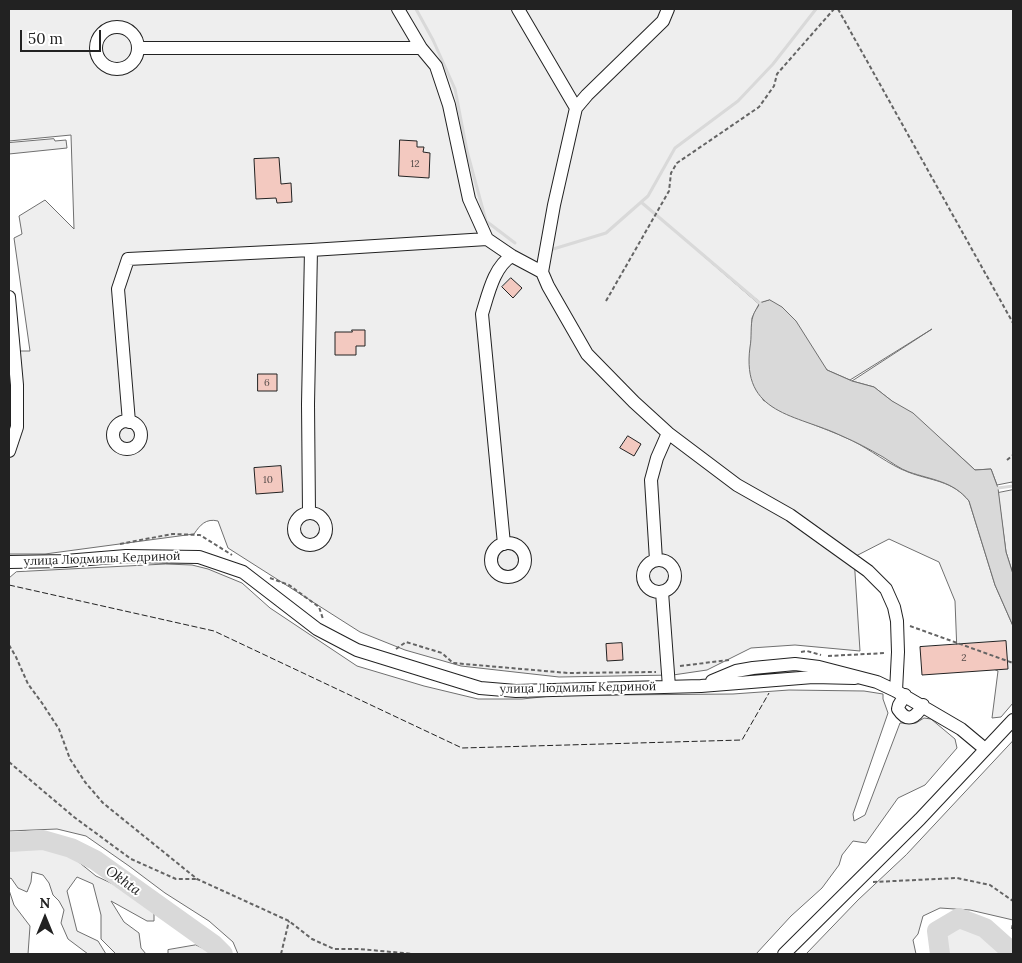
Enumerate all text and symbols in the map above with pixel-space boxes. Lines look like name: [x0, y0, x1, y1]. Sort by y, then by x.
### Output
scale bar: [22, 20, 104, 52]
text: 50 m: [28, 29, 63, 48]
house number: 12: [410, 158, 420, 170]
house number: 6: [264, 377, 270, 389]
house number: 10: [263, 474, 273, 486]
street label: улица Людмилы Кедриной: [23, 549, 181, 569]
house number: 2: [961, 652, 967, 664]
street label: улица Людмилы Кедриной: [500, 679, 656, 697]
water label: Okhta: [102, 863, 144, 899]
north arrow: [20, 893, 70, 943]
text: N: [40, 894, 50, 912]

